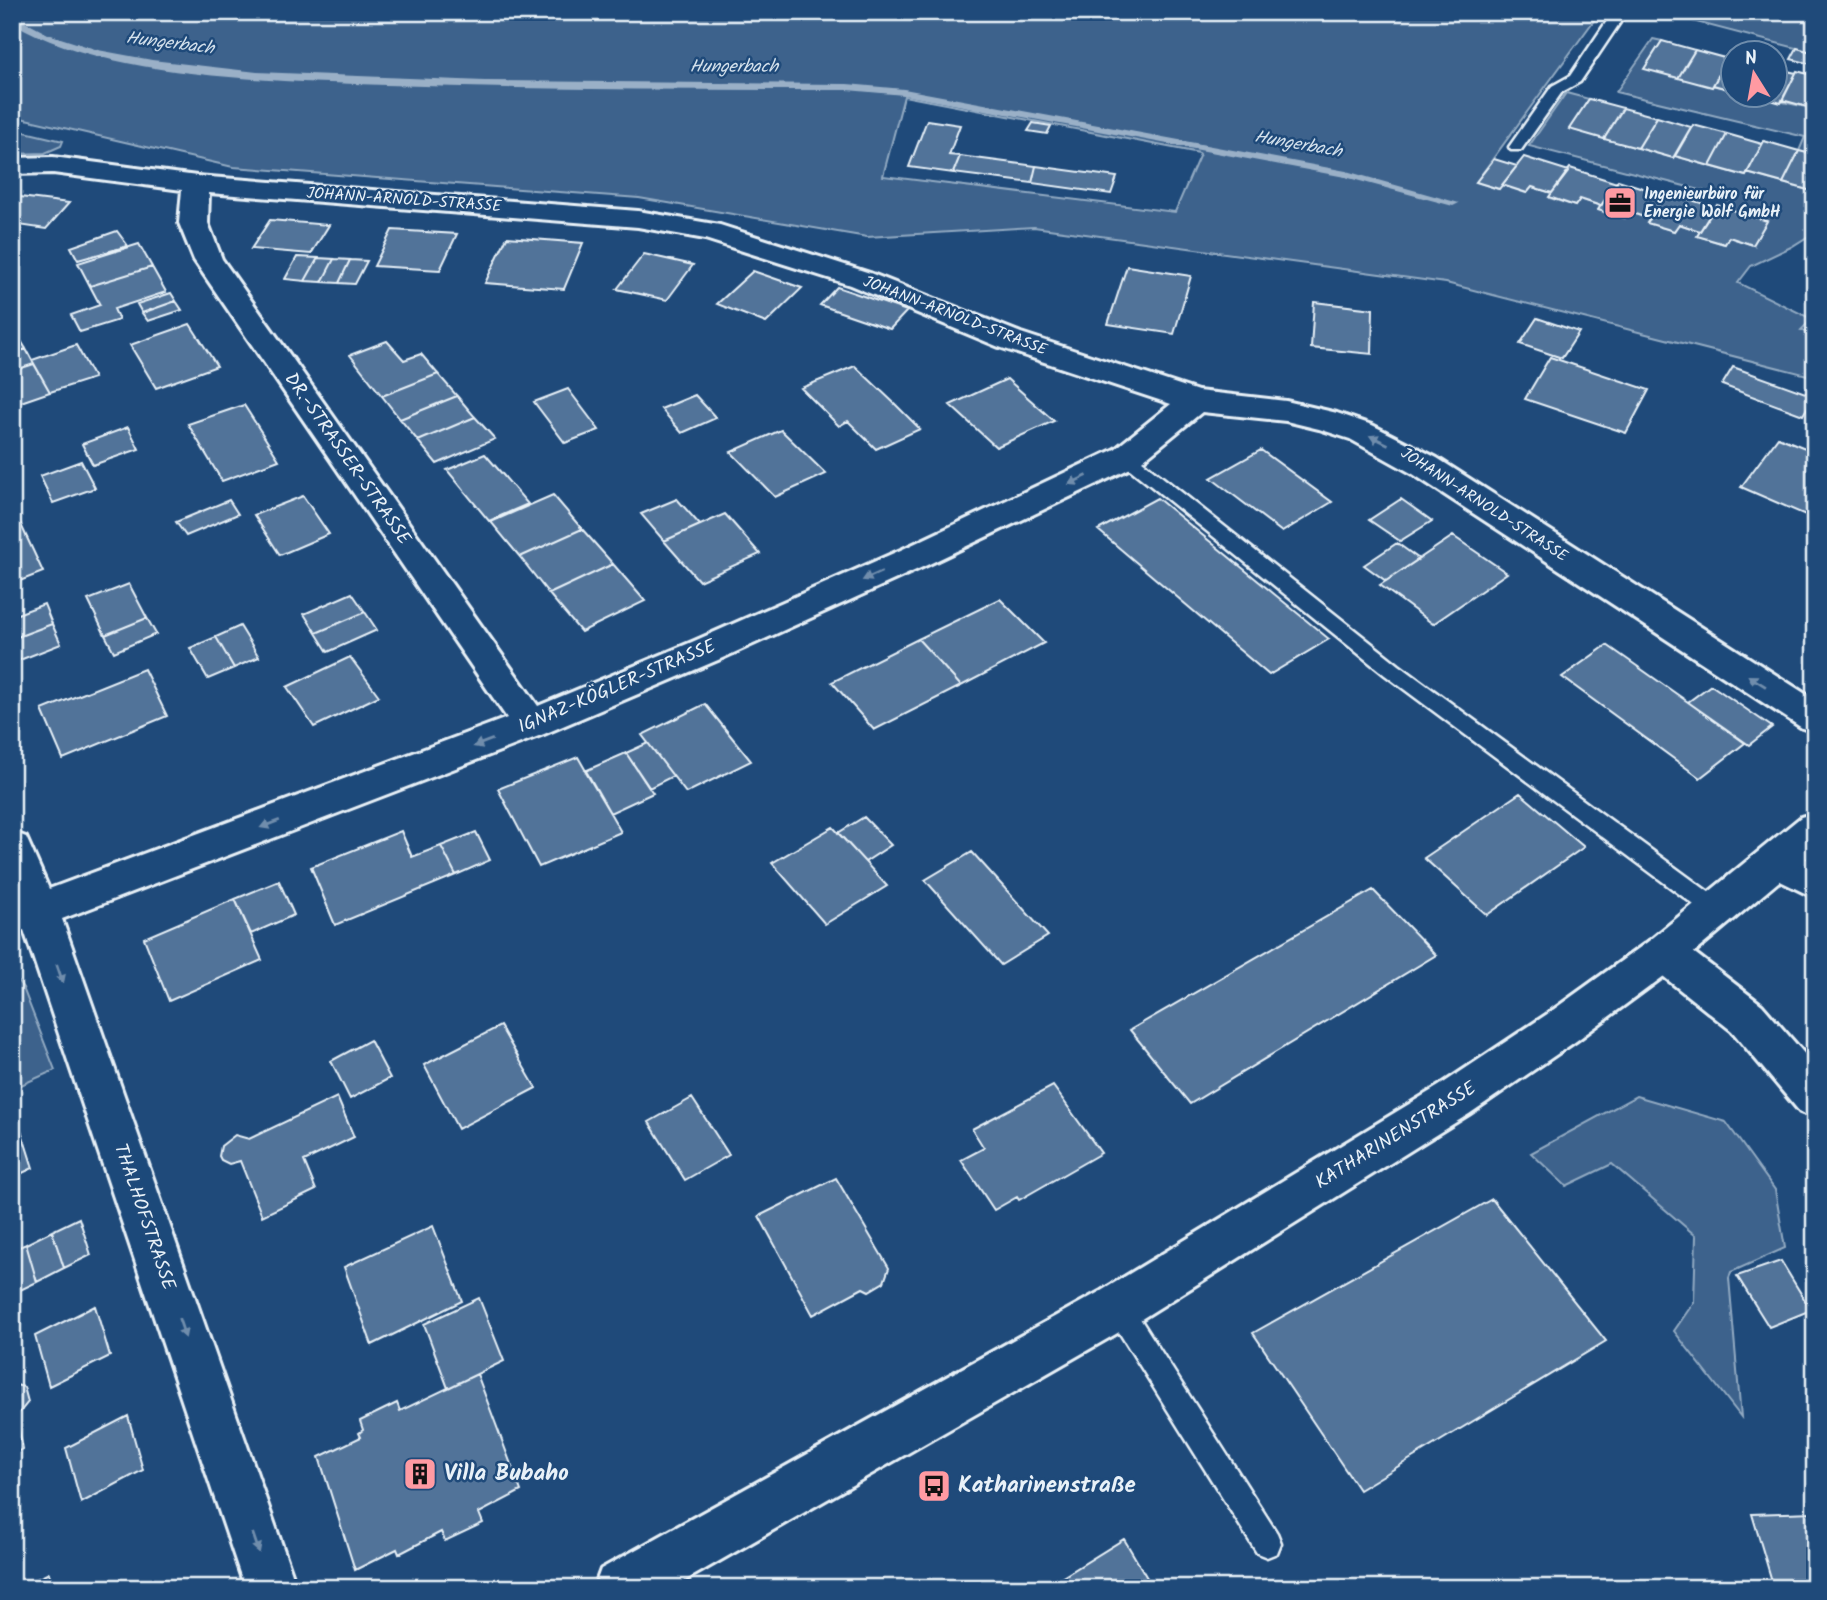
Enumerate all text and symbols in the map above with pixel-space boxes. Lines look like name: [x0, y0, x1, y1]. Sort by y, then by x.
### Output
water label: Hungerbach: [124, 24, 217, 64]
north arrow: [1718, 38, 1788, 108]
text: N: [1742, 43, 1760, 75]
water label: Hungerbach: [690, 53, 780, 82]
water label: Hungerbach: [1252, 123, 1345, 167]
street label: JOHANN-ARNOLD-STRASSE: [306, 181, 503, 219]
place label: Ingenieurbüro für Energie Wolf GmbH: [1644, 182, 1780, 225]
office icon: Ingenieurbüro für Energie Wolf GmbH: [1601, 184, 1639, 222]
street label: JOHANN-ARNOLD-STRASSE: [859, 269, 1051, 363]
street label: DR.-STRASSER-STRASSE: [276, 367, 419, 552]
one-way arrow: [1369, 435, 1390, 446]
street label: JOHANN-ARNOLD-STRASSE: [1395, 441, 1573, 569]
one-way arrow: [1068, 474, 1088, 485]
one-way arrow: [862, 570, 882, 582]
street label: IGNAZ-KÖGLER-STRASSE: [513, 631, 721, 742]
one-way arrow: [1747, 675, 1767, 688]
one-way arrow: [472, 737, 493, 748]
one-way arrow: [260, 819, 281, 830]
one-way arrow: [55, 964, 66, 985]
street label: KATHARINENSTRASSE: [1309, 1074, 1483, 1198]
street label: THALHOFSTRASSE: [105, 1140, 183, 1295]
one-way arrow: [177, 1318, 188, 1339]
building icon: Villa Bubaho: [401, 1455, 439, 1493]
place label: Villa Bubaho: [444, 1456, 569, 1492]
bus stop icon: Katharinenstraße: [915, 1467, 953, 1505]
place label: Katharinenstraße: [958, 1468, 1136, 1504]
one-way arrow: [251, 1533, 262, 1554]

